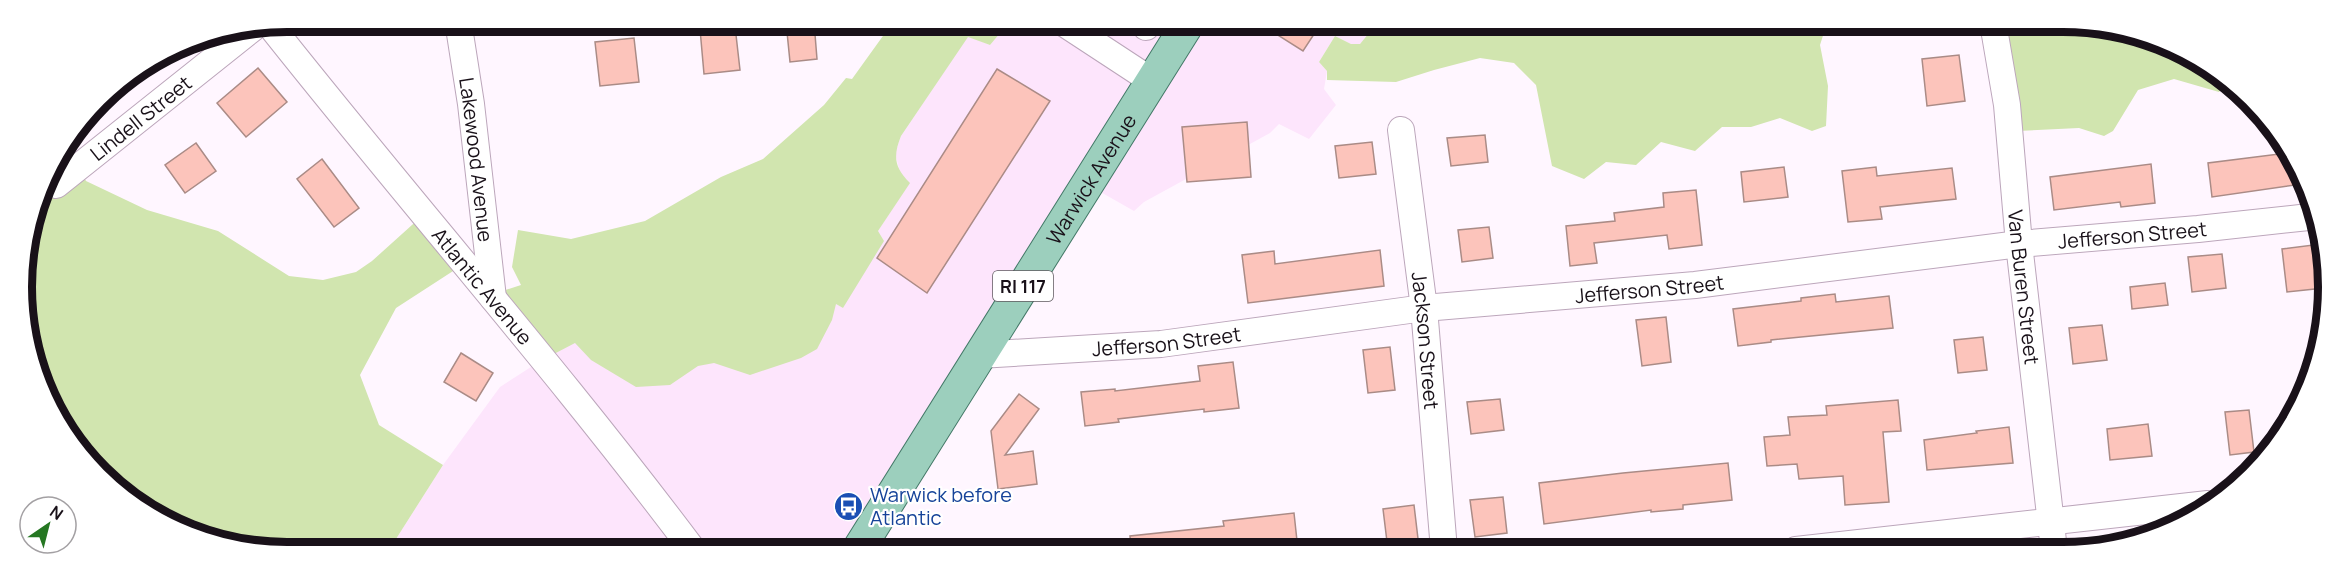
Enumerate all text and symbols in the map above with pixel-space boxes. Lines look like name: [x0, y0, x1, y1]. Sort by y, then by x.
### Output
street label: Lindell Street: [84, 69, 197, 166]
street label: Lakewood Avenue: [454, 76, 500, 243]
street label: Warwick Avenue: [1039, 108, 1142, 249]
street label: Van Buren Street: [2003, 209, 2046, 366]
street label: Jefferson Street: [2057, 215, 2208, 254]
street label: Atlantic Avenue: [426, 222, 539, 350]
street label: Jefferson Street: [1574, 268, 1725, 309]
street label: Jackson Street: [1406, 270, 1446, 410]
road number: RI 117: [993, 271, 1053, 301]
street label: Jefferson Street: [1091, 320, 1242, 362]
place label: Warwick before Atlantic: [870, 481, 1012, 531]
bus stop icon: Warwick before Atlantic: [833, 490, 865, 522]
north arrow: [18, 495, 78, 555]
text: N: [46, 500, 68, 525]

